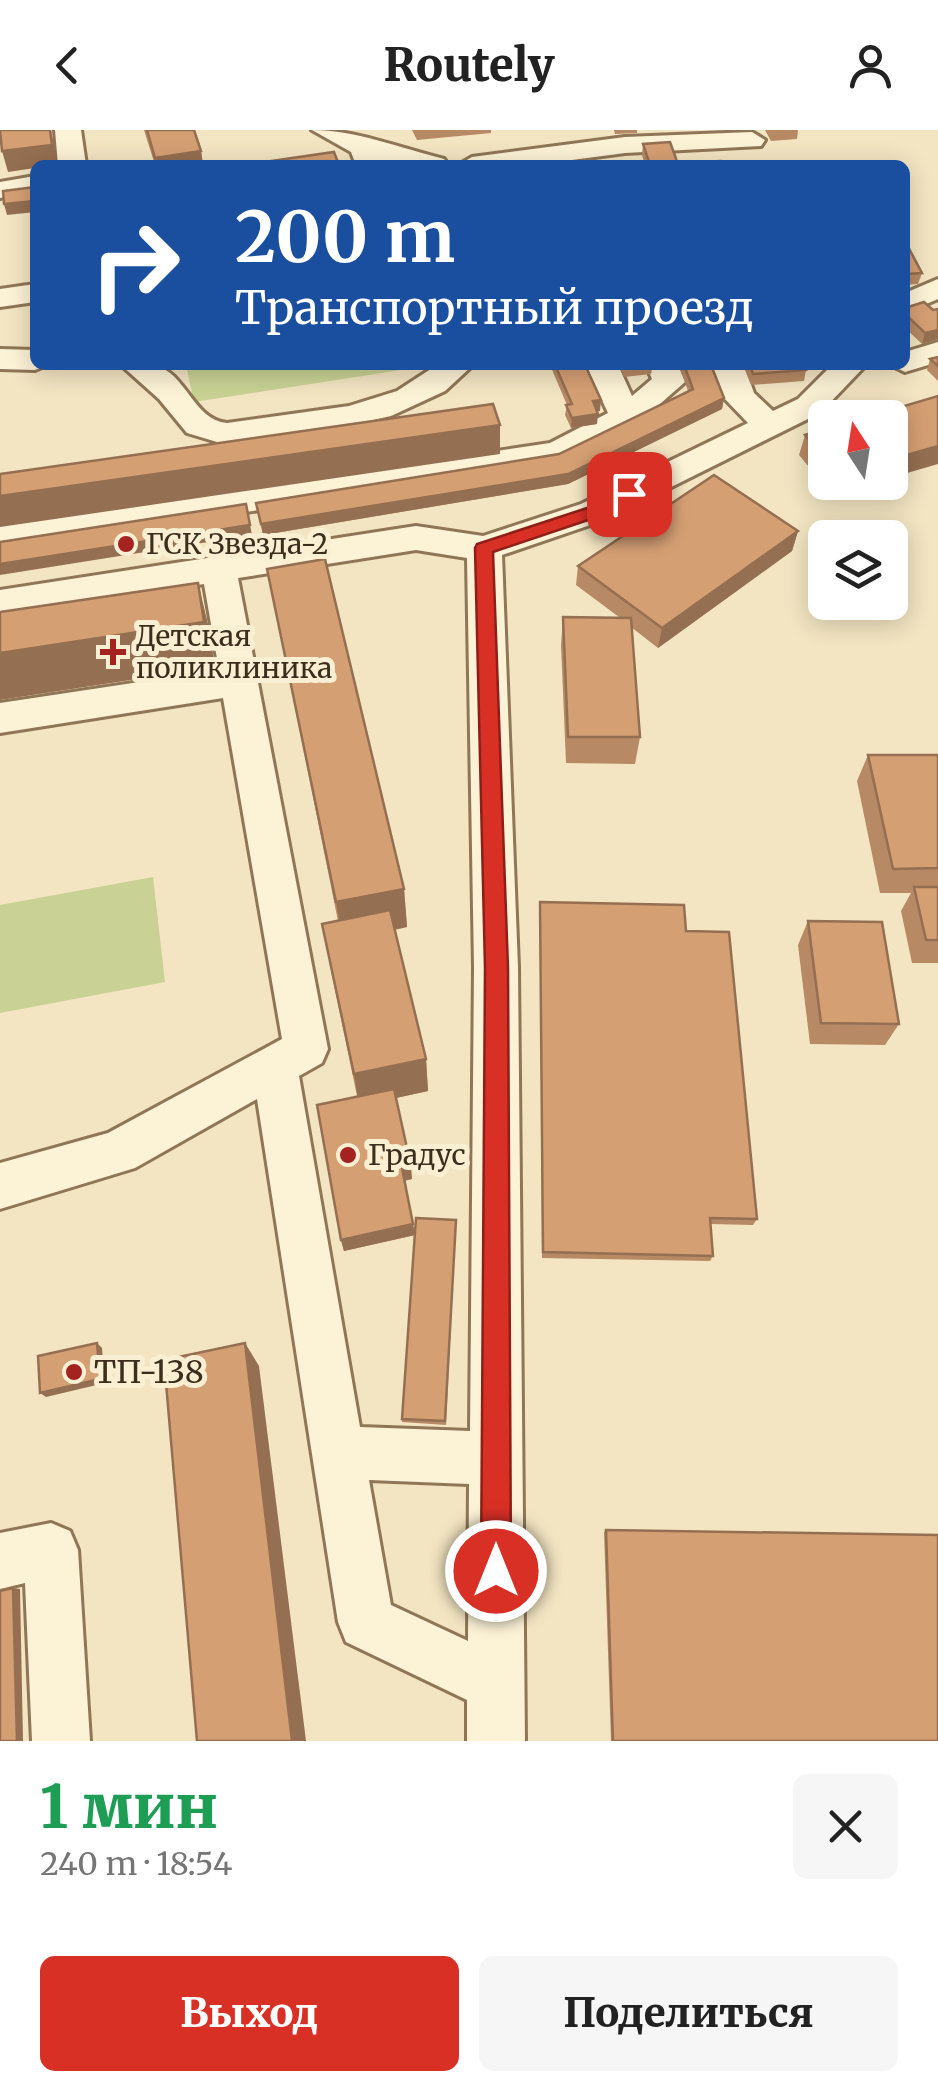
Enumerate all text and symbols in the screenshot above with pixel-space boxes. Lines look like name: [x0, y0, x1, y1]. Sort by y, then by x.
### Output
text: Routely: [383, 37, 555, 93]
icon: back: [40, 38, 95, 93]
icon: person: [843, 38, 898, 93]
text: 200 m: [235, 193, 455, 281]
icon: right: [70, 200, 200, 330]
text: Транспортный проезд: [235, 280, 754, 336]
north arrow: [808, 400, 908, 500]
map controls: [808, 400, 908, 620]
pin: [587, 452, 672, 537]
icon: arrive: [602, 467, 657, 522]
button: layers: [808, 520, 908, 620]
place label: ГСК Звезда-2: [146, 526, 328, 562]
marker: ГСК Звезда-2: [115, 533, 137, 555]
place label: Детская поликлиника: [136, 618, 332, 686]
marker: Детская поликлиника: [100, 639, 126, 665]
place label: Градус: [368, 1137, 466, 1173]
marker: Градус: [337, 1144, 359, 1166]
place label: ТП-138: [94, 1352, 204, 1392]
marker: ТП-138: [63, 1361, 85, 1383]
position arrow: [444, 1519, 548, 1623]
text: 1 мин: [40, 1769, 218, 1844]
button: close: [793, 1774, 898, 1879]
text: 240 m · 18:54: [40, 1844, 233, 1884]
button: Выход: [40, 1956, 459, 2071]
button: Поделиться: [479, 1956, 898, 2071]

